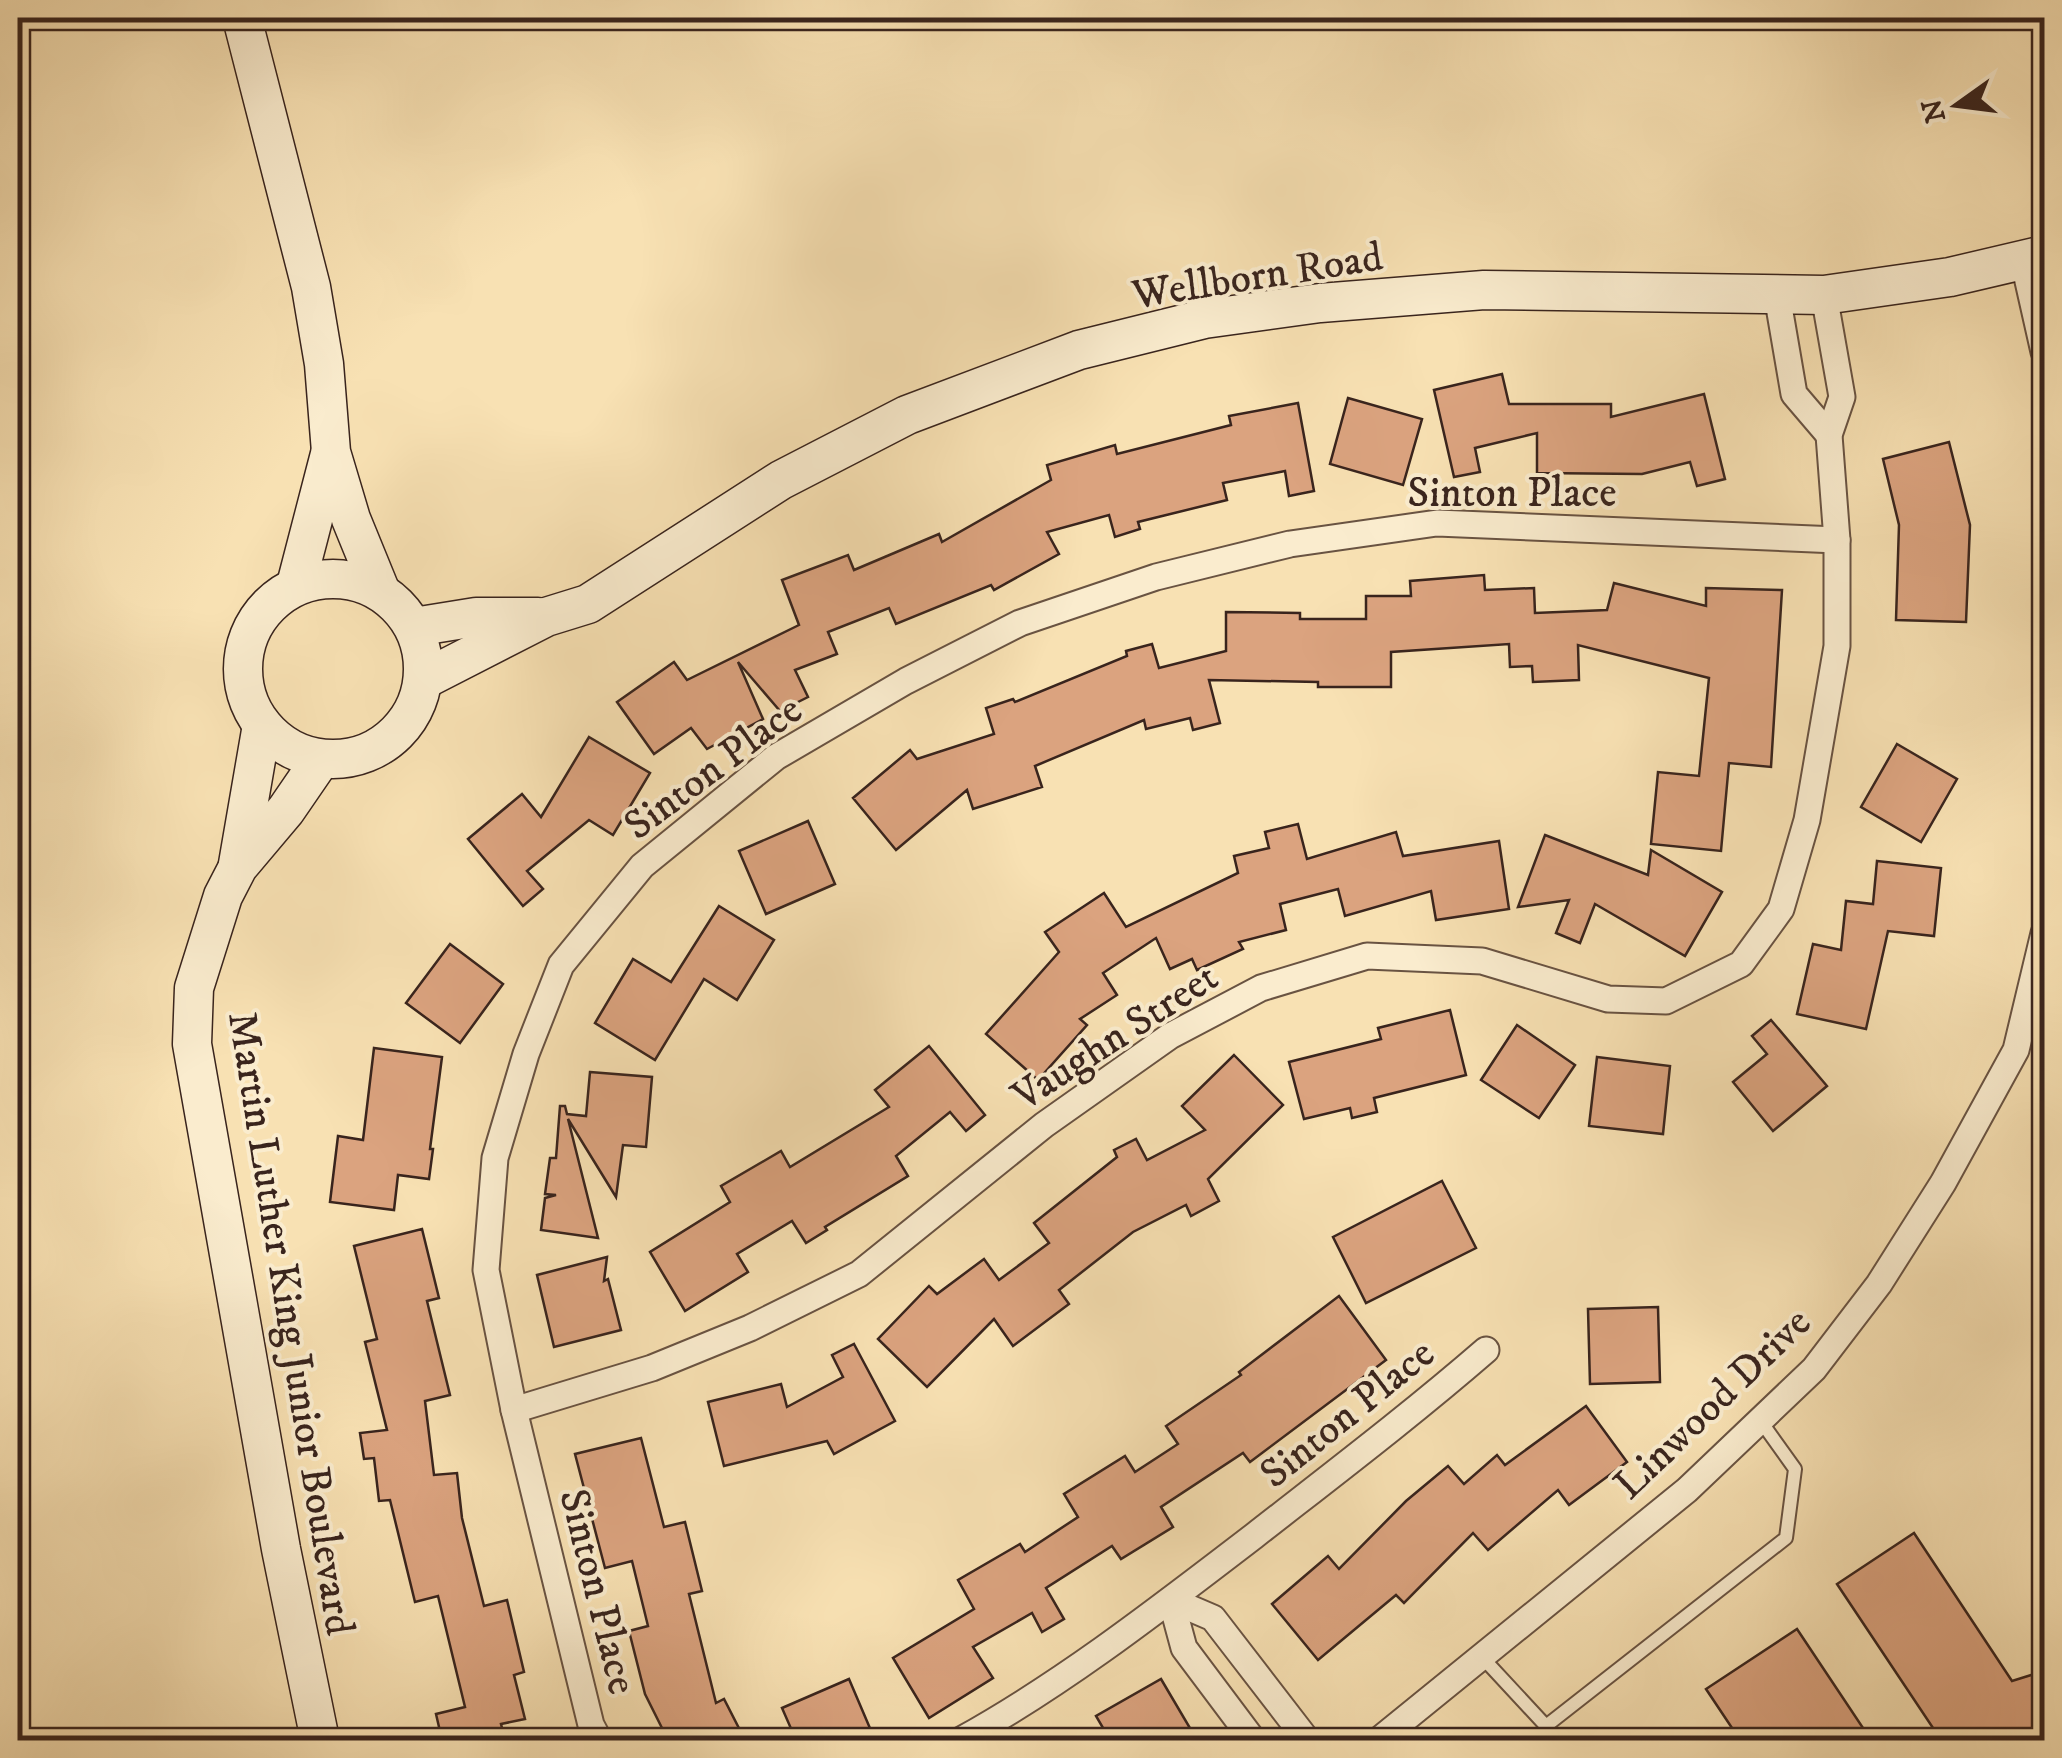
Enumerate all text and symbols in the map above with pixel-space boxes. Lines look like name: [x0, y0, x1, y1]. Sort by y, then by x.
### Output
north arrow: [1907, 55, 2007, 155]
text: N: [1914, 95, 1954, 126]
street label: Wellborn Road: [1128, 232, 1386, 323]
street label: Sinton Place: [1407, 468, 1617, 520]
street label: Sinton Place: [614, 685, 813, 852]
street label: Vaughn Street: [1002, 952, 1228, 1124]
street label: Martin Luther King Junior Boulevard: [215, 1008, 365, 1639]
street label: Linwood Drive: [1604, 1297, 1823, 1511]
street label: Sinton Place: [1250, 1328, 1446, 1500]
street label: Sinton Place: [547, 1484, 648, 1700]

